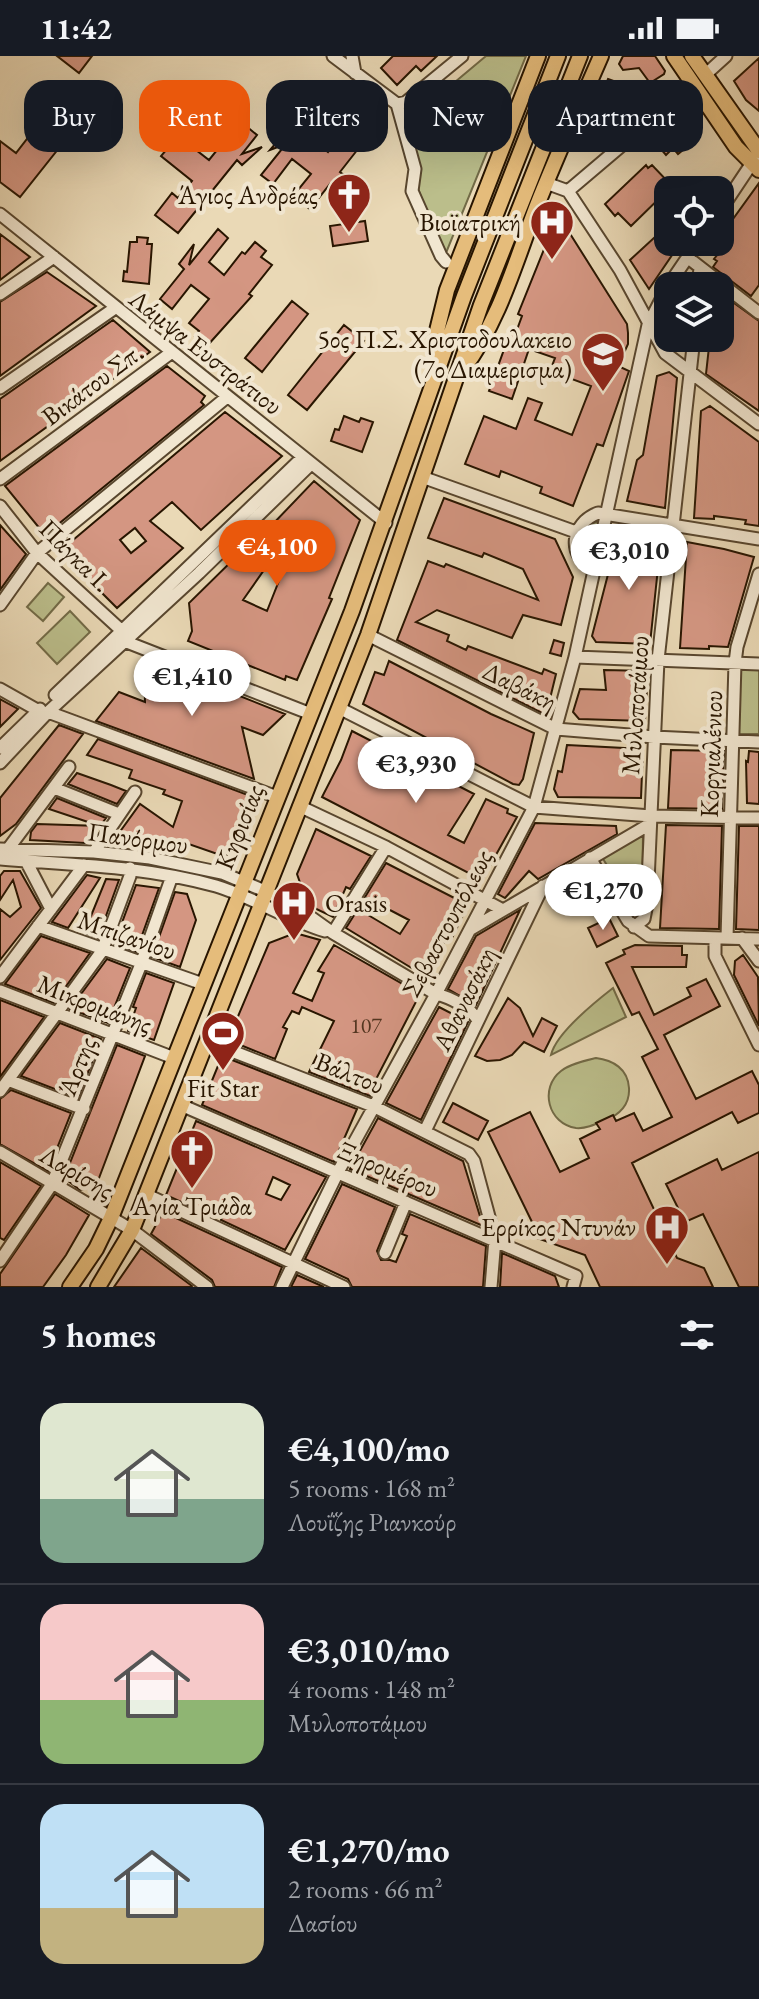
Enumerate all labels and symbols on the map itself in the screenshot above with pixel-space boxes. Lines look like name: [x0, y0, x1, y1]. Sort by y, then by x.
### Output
church icon: Άγιος Ανδρέας: [325, 171, 373, 234]
place label: Άγιος Ανδρέας: [177, 178, 318, 212]
hospital icon: Βιοϊατρική: [528, 198, 576, 261]
place label: Βιοϊατρική: [419, 205, 521, 239]
street label: Λάμψα Ευστράτιου: [122, 281, 290, 423]
place label: 5ος Π.Σ. Χριστοδουλακειο (7ο Διαμερισμα): [318, 322, 572, 386]
school or university icon: 5ος Π.Σ. Χριστοδουλακειο (7ο Διαμερισμα): [579, 330, 627, 393]
street label: Βικάτου Σπ.: [35, 335, 149, 433]
street label: Πάγκα Ι.: [32, 512, 118, 598]
pin: €4,100: [212, 520, 342, 588]
pin: €3,010: [564, 524, 694, 592]
street label: Μυλοποτάμου: [613, 634, 657, 776]
pin: €1,410: [127, 650, 257, 718]
street label: Δαβάκη: [477, 654, 563, 718]
street label: Κοργιαλένιου: [692, 690, 730, 818]
pin: €3,930: [351, 737, 481, 805]
street label: Κηφισίας: [207, 779, 271, 875]
street label: Πανόρμου: [86, 814, 190, 862]
street label: Σεβαστουπόλεως: [394, 843, 500, 1003]
pin: €1,270: [538, 864, 668, 932]
hospital icon: Orasis: [270, 879, 318, 942]
place label: Orasis: [325, 886, 387, 920]
street label: Μπιζανίου: [73, 902, 181, 968]
street label: Αθανασάκη: [424, 941, 504, 1057]
street label: Μικρομάνης: [33, 967, 157, 1041]
sports icon: Fit Star: [199, 1009, 247, 1072]
house number: 107: [350, 1011, 382, 1040]
street label: Άρτης: [49, 1031, 104, 1101]
street label: Βάλτου: [310, 1044, 390, 1102]
place label: Fit Star: [187, 1071, 259, 1105]
church icon: Αγία Τριάδα: [168, 1127, 216, 1190]
street label: Ξηρομέρου: [333, 1133, 443, 1205]
street label: Λαρίσης: [33, 1137, 120, 1207]
place label: Αγία Τριάδα: [131, 1189, 252, 1223]
hospital icon: Ερρίκος Ντυνάν: [643, 1203, 691, 1266]
place label: Ερρίκος Ντυνάν: [481, 1210, 636, 1244]

